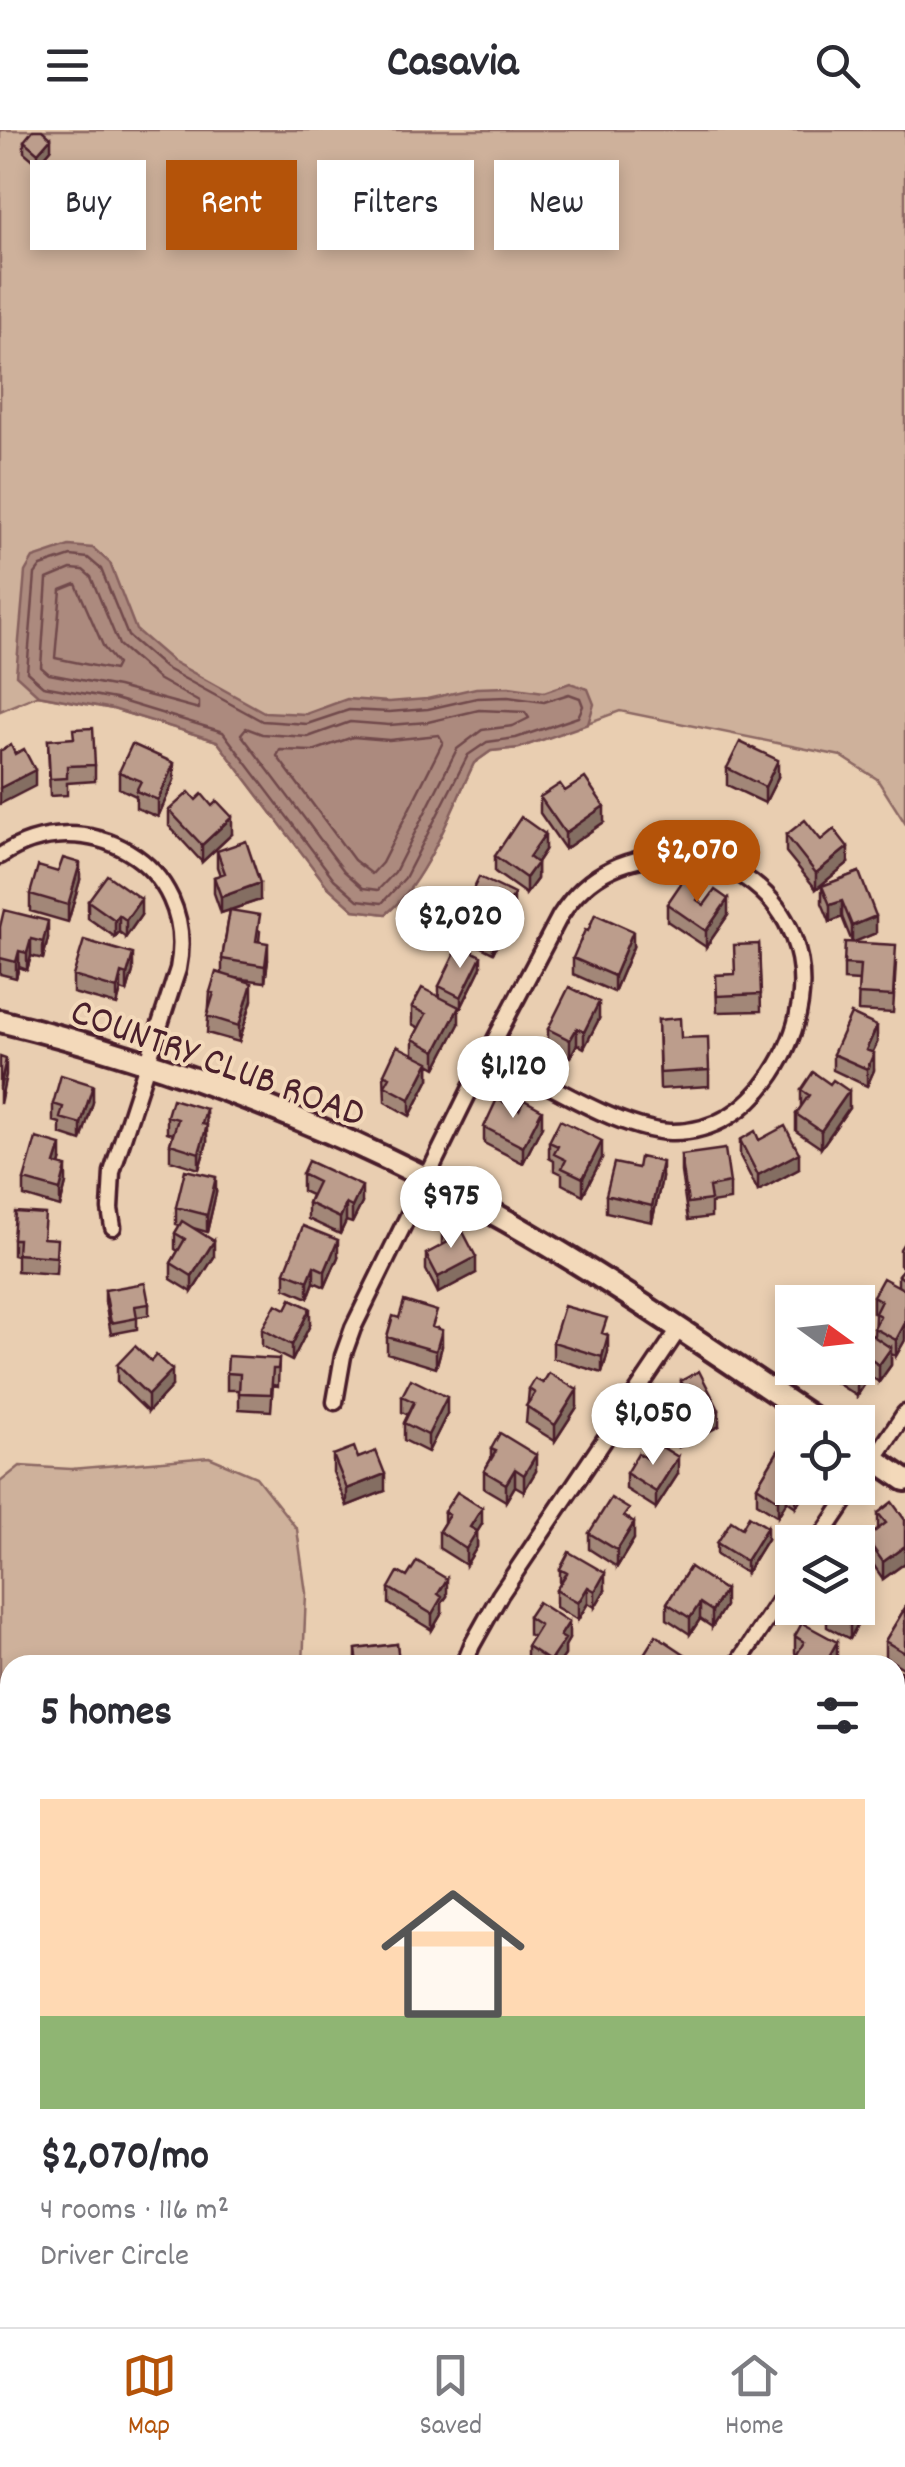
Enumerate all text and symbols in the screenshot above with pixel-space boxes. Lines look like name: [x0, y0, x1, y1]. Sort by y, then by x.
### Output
text: Casavia: [387, 33, 518, 97]
icon: menu: [40, 38, 95, 93]
icon: search: [810, 38, 865, 93]
chip: Buy: [30, 160, 146, 250]
chip: Rent: [166, 160, 297, 250]
chip: Filters: [317, 160, 474, 250]
chip: New: [494, 160, 619, 250]
pin: $2,070: [616, 820, 778, 905]
text: $2,070: [655, 829, 739, 875]
pin: $2,020: [379, 886, 541, 971]
text: $2,020: [417, 895, 503, 941]
street label: COUNTRY CLUB ROAD: [62, 986, 372, 1146]
pin: $1,120: [432, 1036, 594, 1121]
text: $1,120: [479, 1045, 547, 1091]
pin: $975: [392, 1166, 510, 1251]
text: $975: [422, 1175, 480, 1221]
north arrow: [775, 1285, 875, 1385]
map controls: [775, 1285, 875, 1625]
pin: $1,050: [572, 1383, 734, 1468]
text: $1,050: [613, 1392, 693, 1438]
button: locate: [775, 1405, 875, 1505]
button: layers: [775, 1525, 875, 1625]
text: 5 homes: [40, 1685, 172, 1745]
icon: filters: [810, 1688, 865, 1743]
icon: home: [363, 1864, 543, 2044]
text: $2,070/mo: [40, 2129, 209, 2189]
text: 4 rooms · 116 m²: [40, 2189, 229, 2235]
text: Driver Circle: [40, 2235, 189, 2281]
tab: Map: [122, 2348, 177, 2448]
tab: Saved: [420, 2348, 482, 2448]
tab: Home: [725, 2348, 783, 2448]

